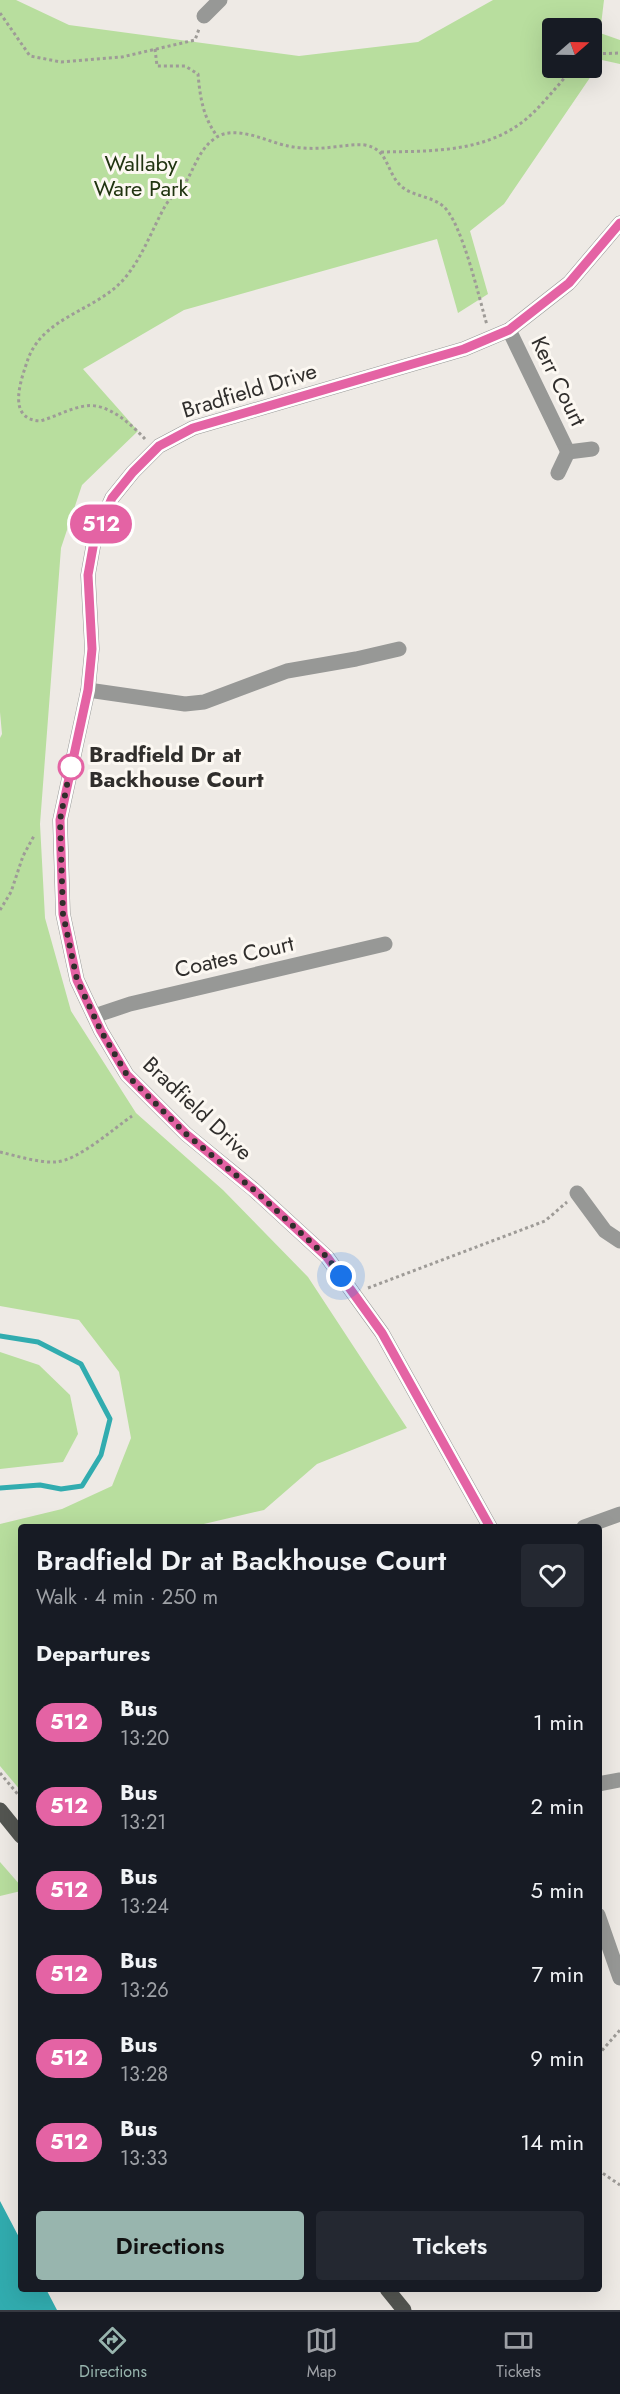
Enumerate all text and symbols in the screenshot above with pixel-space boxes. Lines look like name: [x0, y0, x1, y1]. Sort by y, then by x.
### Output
north arrow: [542, 18, 602, 78]
map controls: [542, 18, 602, 78]
park label: Wallaby Ware Park: [94, 147, 189, 204]
street label: Kerr Court: [524, 331, 595, 432]
street label: Bradfield Drive: [178, 354, 320, 426]
line badge: 512: [66, 504, 136, 544]
text: 512: [82, 509, 120, 539]
place label: Bradfield Dr at Backhouse Court: [89, 738, 264, 795]
marker: Bradfield Dr at Backhouse Court: [58, 754, 84, 780]
street label: Coates Court: [171, 927, 297, 985]
street label: Bradfield Drive: [136, 1049, 260, 1167]
your location: [326, 1261, 356, 1291]
text: Bradfield Dr at Backhouse Court: [36, 1540, 446, 1581]
button: heart: [521, 1544, 584, 1607]
text: Walk · 4 min · 250 m: [36, 1583, 218, 1612]
text: Departures: [36, 1637, 150, 1669]
text: Bus: [120, 1692, 157, 1724]
text: 1 min: [533, 1706, 584, 1738]
text: 512: [50, 1707, 88, 1737]
text: 13:20: [120, 1724, 169, 1753]
text: Bus: [120, 1776, 157, 1808]
text: 2 min: [530, 1790, 584, 1822]
text: 512: [50, 1791, 88, 1821]
text: 13:21: [120, 1808, 166, 1837]
text: Bus: [120, 1860, 157, 1892]
text: 5 min: [531, 1874, 584, 1906]
text: 512: [50, 1875, 88, 1905]
text: 13:24: [120, 1892, 169, 1921]
text: Bus: [120, 1944, 157, 1976]
text: 7 min: [531, 1958, 584, 1990]
text: 512: [50, 1959, 88, 1989]
text: 13:26: [120, 1976, 169, 2005]
text: Bus: [120, 2028, 157, 2060]
text: 9 min: [530, 2042, 584, 2074]
text: 512: [50, 2043, 88, 2073]
text: 13:28: [120, 2060, 168, 2089]
text: Bus: [120, 2112, 157, 2144]
text: 14 min: [520, 2126, 584, 2158]
text: 512: [50, 2127, 88, 2157]
text: 13:33: [120, 2144, 168, 2173]
button: Directions: [36, 2211, 304, 2280]
button: Tickets: [316, 2211, 584, 2280]
tab: Directions: [79, 2324, 147, 2383]
tab: Map: [305, 2324, 338, 2383]
tab: Tickets: [496, 2324, 541, 2383]

